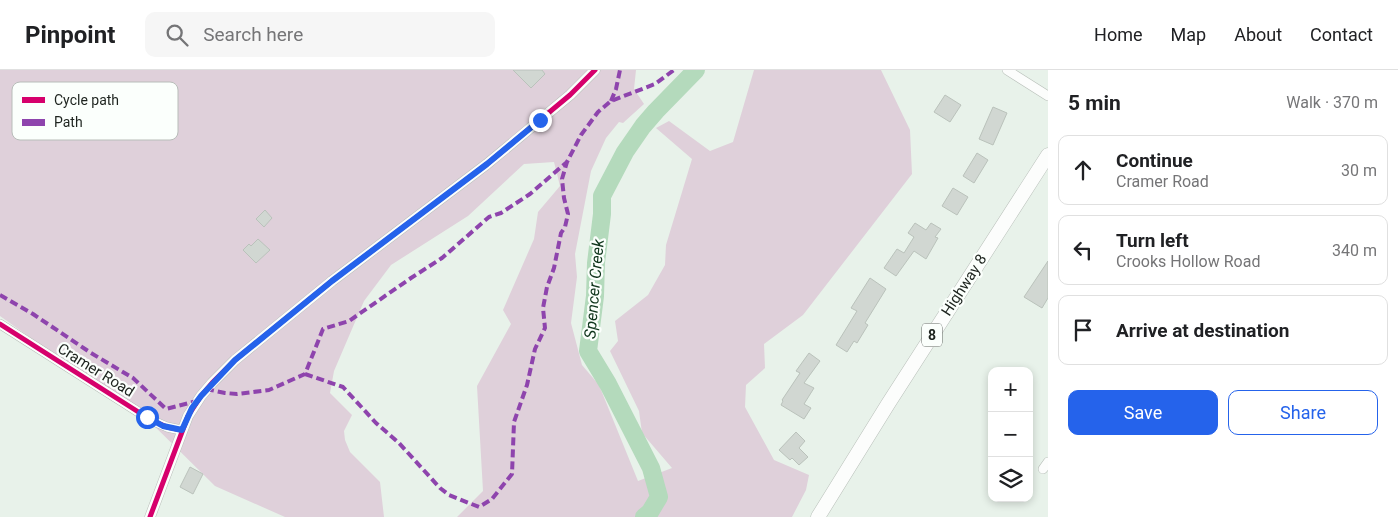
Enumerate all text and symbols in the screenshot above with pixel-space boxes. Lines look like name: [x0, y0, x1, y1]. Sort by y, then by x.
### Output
search box: [145, 12, 495, 57]
text: Pinpoint: [25, 21, 115, 49]
icon: search: [163, 21, 191, 49]
text: Search here: [203, 23, 303, 46]
text: Home: [1094, 24, 1143, 45]
text: Map: [1171, 24, 1206, 45]
text: About: [1234, 24, 1282, 45]
text: Contact: [1310, 24, 1373, 45]
legend: [12, 82, 178, 140]
text: 5 min: [1068, 91, 1121, 115]
text: Cycle path: [54, 92, 119, 108]
text: Walk · 370 m: [1286, 93, 1378, 112]
route end: [529, 109, 552, 132]
text: Path: [54, 114, 83, 130]
text: Continue: [1116, 149, 1193, 172]
icon: ahead: [1069, 156, 1097, 184]
text: 30 m: [1341, 161, 1377, 180]
text: Cramer Road: [1116, 172, 1209, 191]
text: Turn left: [1116, 229, 1189, 252]
icon: left: [1069, 236, 1097, 264]
water label: Spencer Creek: [580, 237, 608, 340]
text: 340 m: [1332, 241, 1377, 260]
street label: Highway 8: [937, 251, 991, 319]
text: Crooks Hollow Road: [1116, 252, 1260, 271]
icon: arrive: [1069, 316, 1097, 344]
text: Arrive at destination: [1116, 319, 1289, 342]
road number: 8: [922, 324, 942, 346]
street label: Cramer Road: [54, 339, 138, 401]
map controls: [988, 367, 1033, 502]
button: +: [988, 367, 1033, 412]
button: Save: [1068, 390, 1218, 435]
button: Share: [1228, 390, 1378, 435]
route start: [136, 406, 159, 429]
button: −: [988, 412, 1033, 457]
button: layers: [988, 457, 1033, 502]

